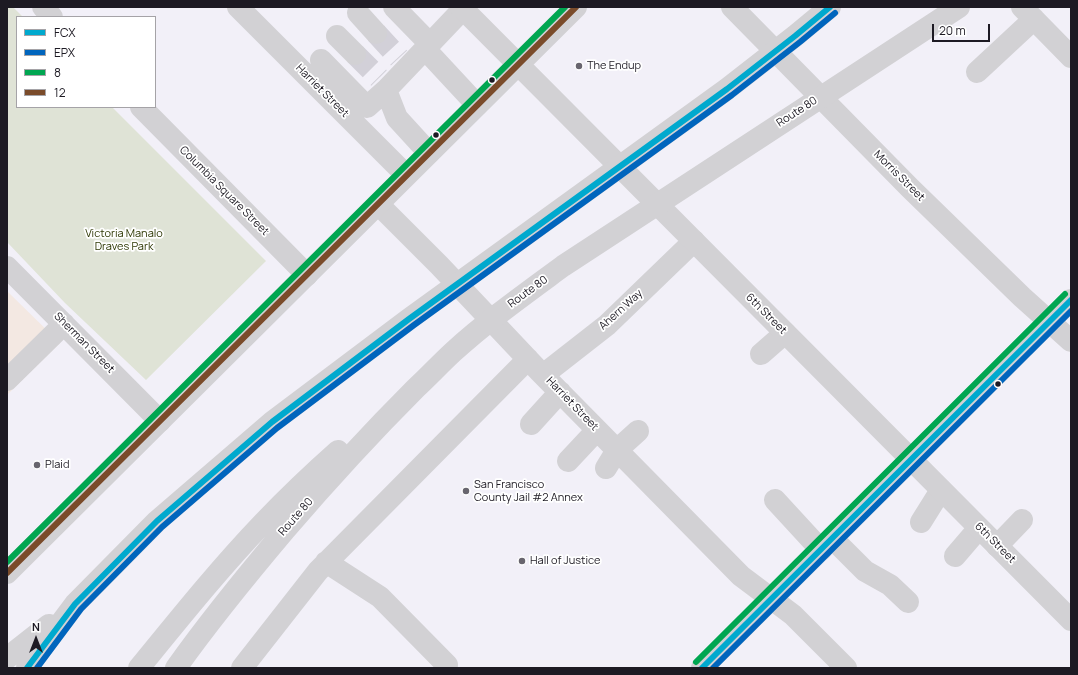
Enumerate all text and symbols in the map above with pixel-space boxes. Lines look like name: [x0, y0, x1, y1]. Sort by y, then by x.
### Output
legend: [16, 16, 156, 108]
scale bar: [934, 16, 992, 42]
text: 20 m: [939, 22, 966, 39]
text: FCX: [54, 24, 76, 41]
text: EPX: [54, 44, 75, 61]
place label: The Endup: [587, 59, 641, 73]
marker: The Endup: [574, 61, 584, 71]
street label: Harriet Street: [293, 62, 351, 120]
text: 8: [54, 64, 61, 81]
unlabelled marker: [487, 75, 497, 85]
text: 12: [54, 84, 66, 101]
street label: Route 80: [774, 94, 820, 130]
unlabelled marker: [431, 130, 441, 140]
street label: Columbia Square Street: [177, 144, 271, 238]
street label: Morris Street: [871, 148, 927, 204]
park label: Victoria Manalo Draves Park: [85, 227, 163, 253]
street label: Route 80: [506, 273, 550, 311]
street label: Ahern Way: [597, 287, 645, 333]
street label: 6th Street: [743, 291, 789, 337]
street label: Sherman Street: [51, 310, 117, 376]
street label: Harriet Street: [543, 374, 601, 434]
unlabelled marker: [993, 379, 1003, 389]
place label: Plaid: [45, 458, 69, 472]
marker: Plaid: [32, 460, 42, 470]
place label: San Francisco County Jail #2 Annex: [474, 478, 583, 504]
marker: San Francisco County Jail #2 Annex: [461, 486, 471, 496]
street label: Route 80: [276, 495, 316, 539]
street label: 6th Street: [972, 520, 1018, 566]
place label: Hall of Justice: [530, 554, 600, 568]
marker: Hall of Justice: [517, 556, 527, 566]
north arrow: [16, 619, 56, 659]
text: N: [32, 619, 40, 634]

